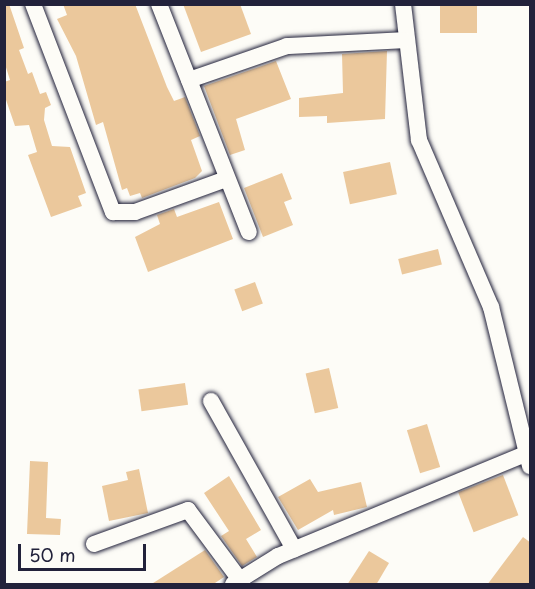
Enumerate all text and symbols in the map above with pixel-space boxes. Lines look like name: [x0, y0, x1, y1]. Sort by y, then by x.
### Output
scale bar: [21, 532, 148, 570]
text: 50 m: [29, 541, 76, 568]

